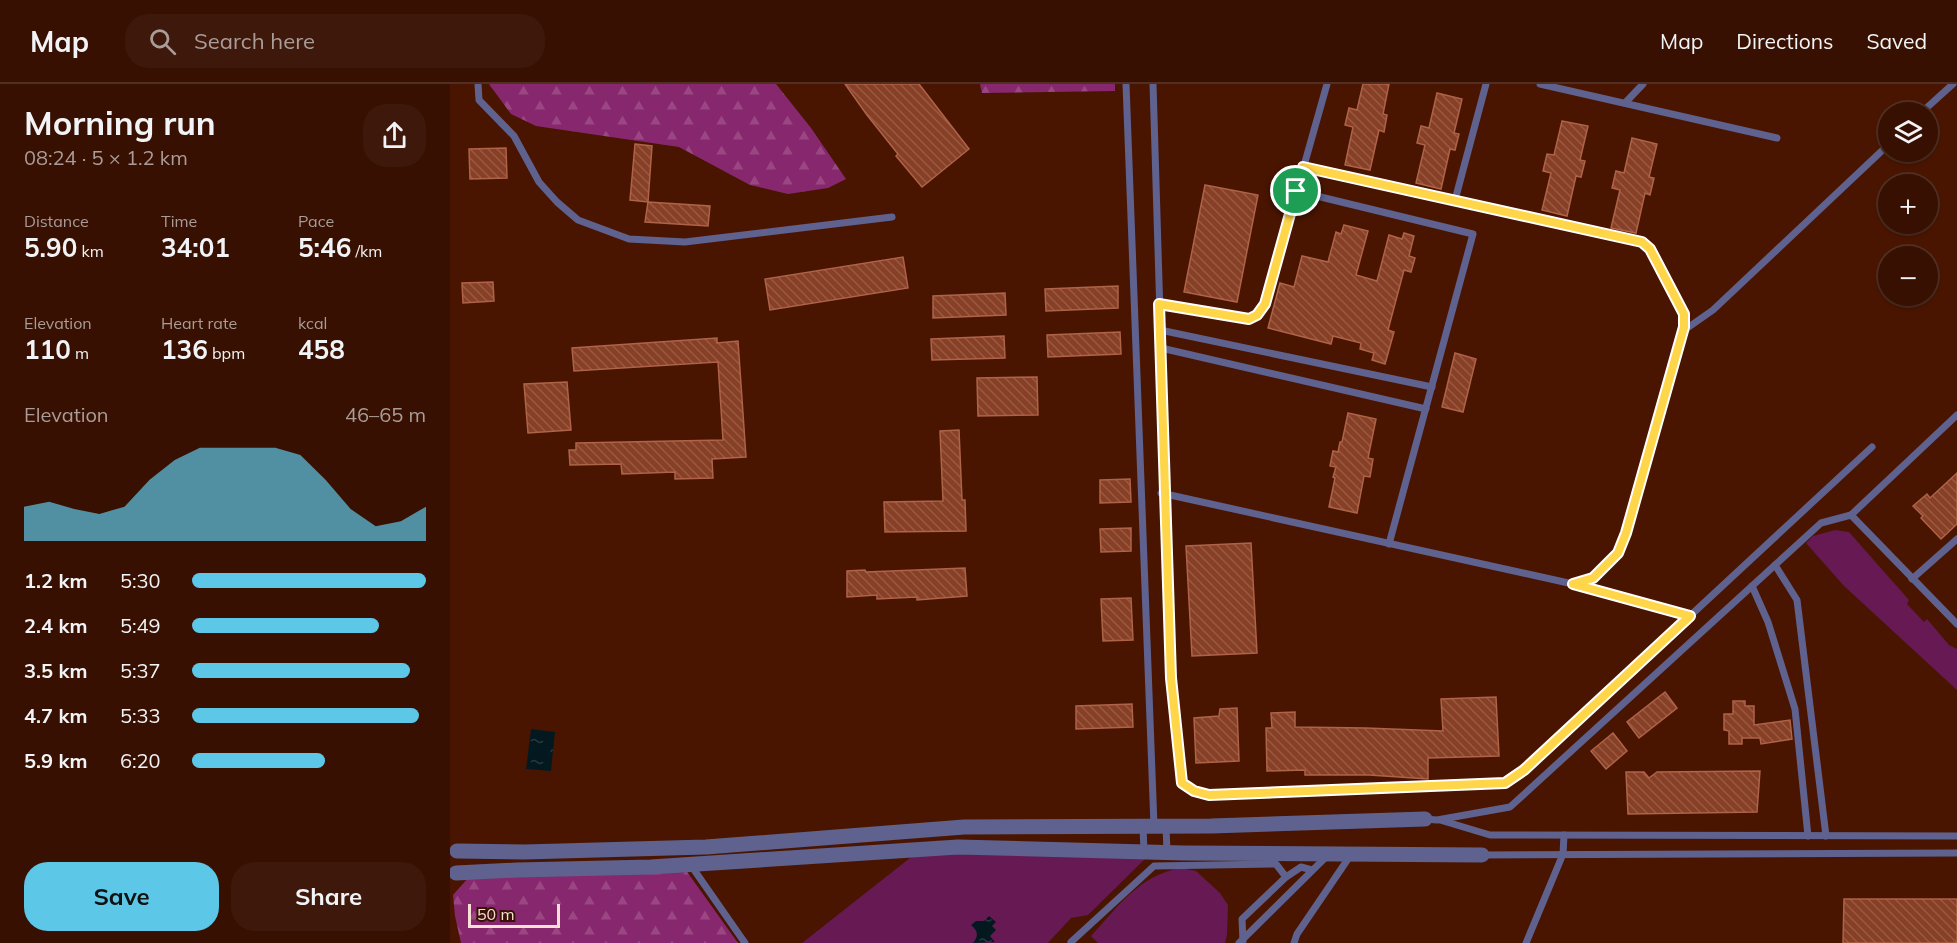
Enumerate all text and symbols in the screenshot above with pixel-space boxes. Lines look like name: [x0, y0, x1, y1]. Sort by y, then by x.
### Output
search box: [125, 14, 545, 68]
text: Map: [30, 24, 89, 59]
icon: search: [146, 25, 179, 58]
text: Search here: [194, 27, 315, 55]
text: Map: [1660, 28, 1703, 54]
text: Directions: [1736, 28, 1833, 54]
text: Saved: [1866, 28, 1927, 54]
text: Morning run: [24, 102, 216, 143]
map controls: [1878, 102, 1938, 306]
button: layers: [1878, 102, 1938, 162]
button: share: [363, 104, 426, 167]
text: 08:24 · 5 × 1.2 km: [24, 145, 188, 170]
pin: [1270, 165, 1321, 216]
icon: arrive: [1279, 174, 1312, 207]
button: +: [1878, 174, 1938, 234]
text: Distance: [24, 211, 89, 231]
text: Time: [161, 211, 197, 231]
text: Pace: [298, 211, 334, 231]
text: 5.90: [24, 231, 77, 264]
text: 34:01: [161, 231, 230, 264]
text: 5:46: [298, 231, 351, 264]
text: km: [77, 241, 104, 261]
text: /km: [351, 241, 382, 261]
button: −: [1878, 246, 1938, 306]
text: Elevation: [24, 313, 92, 333]
text: Heart rate: [161, 313, 237, 333]
text: kcal: [298, 313, 327, 333]
text: 110: [24, 333, 71, 366]
text: 136: [161, 333, 208, 366]
text: 458: [298, 333, 345, 366]
text: m: [71, 343, 89, 363]
text: bpm: [208, 343, 245, 363]
text: Elevation: [24, 402, 109, 427]
text: 46–65 m: [345, 402, 426, 427]
text: 1.2 km: [24, 568, 87, 593]
text: 5:30: [120, 568, 161, 593]
text: 2.4 km: [24, 613, 87, 638]
text: 5:49: [120, 613, 161, 638]
text: 3.5 km: [24, 658, 87, 683]
text: 5:37: [120, 658, 161, 683]
text: 4.7 km: [24, 703, 87, 728]
text: 5:33: [120, 703, 161, 728]
text: 5.9 km: [24, 748, 87, 773]
text: 6:20: [120, 748, 161, 773]
button: Save: [24, 862, 219, 931]
button: Share: [231, 862, 426, 931]
scale bar: [468, 901, 560, 928]
text: 50 m: [477, 904, 514, 924]

